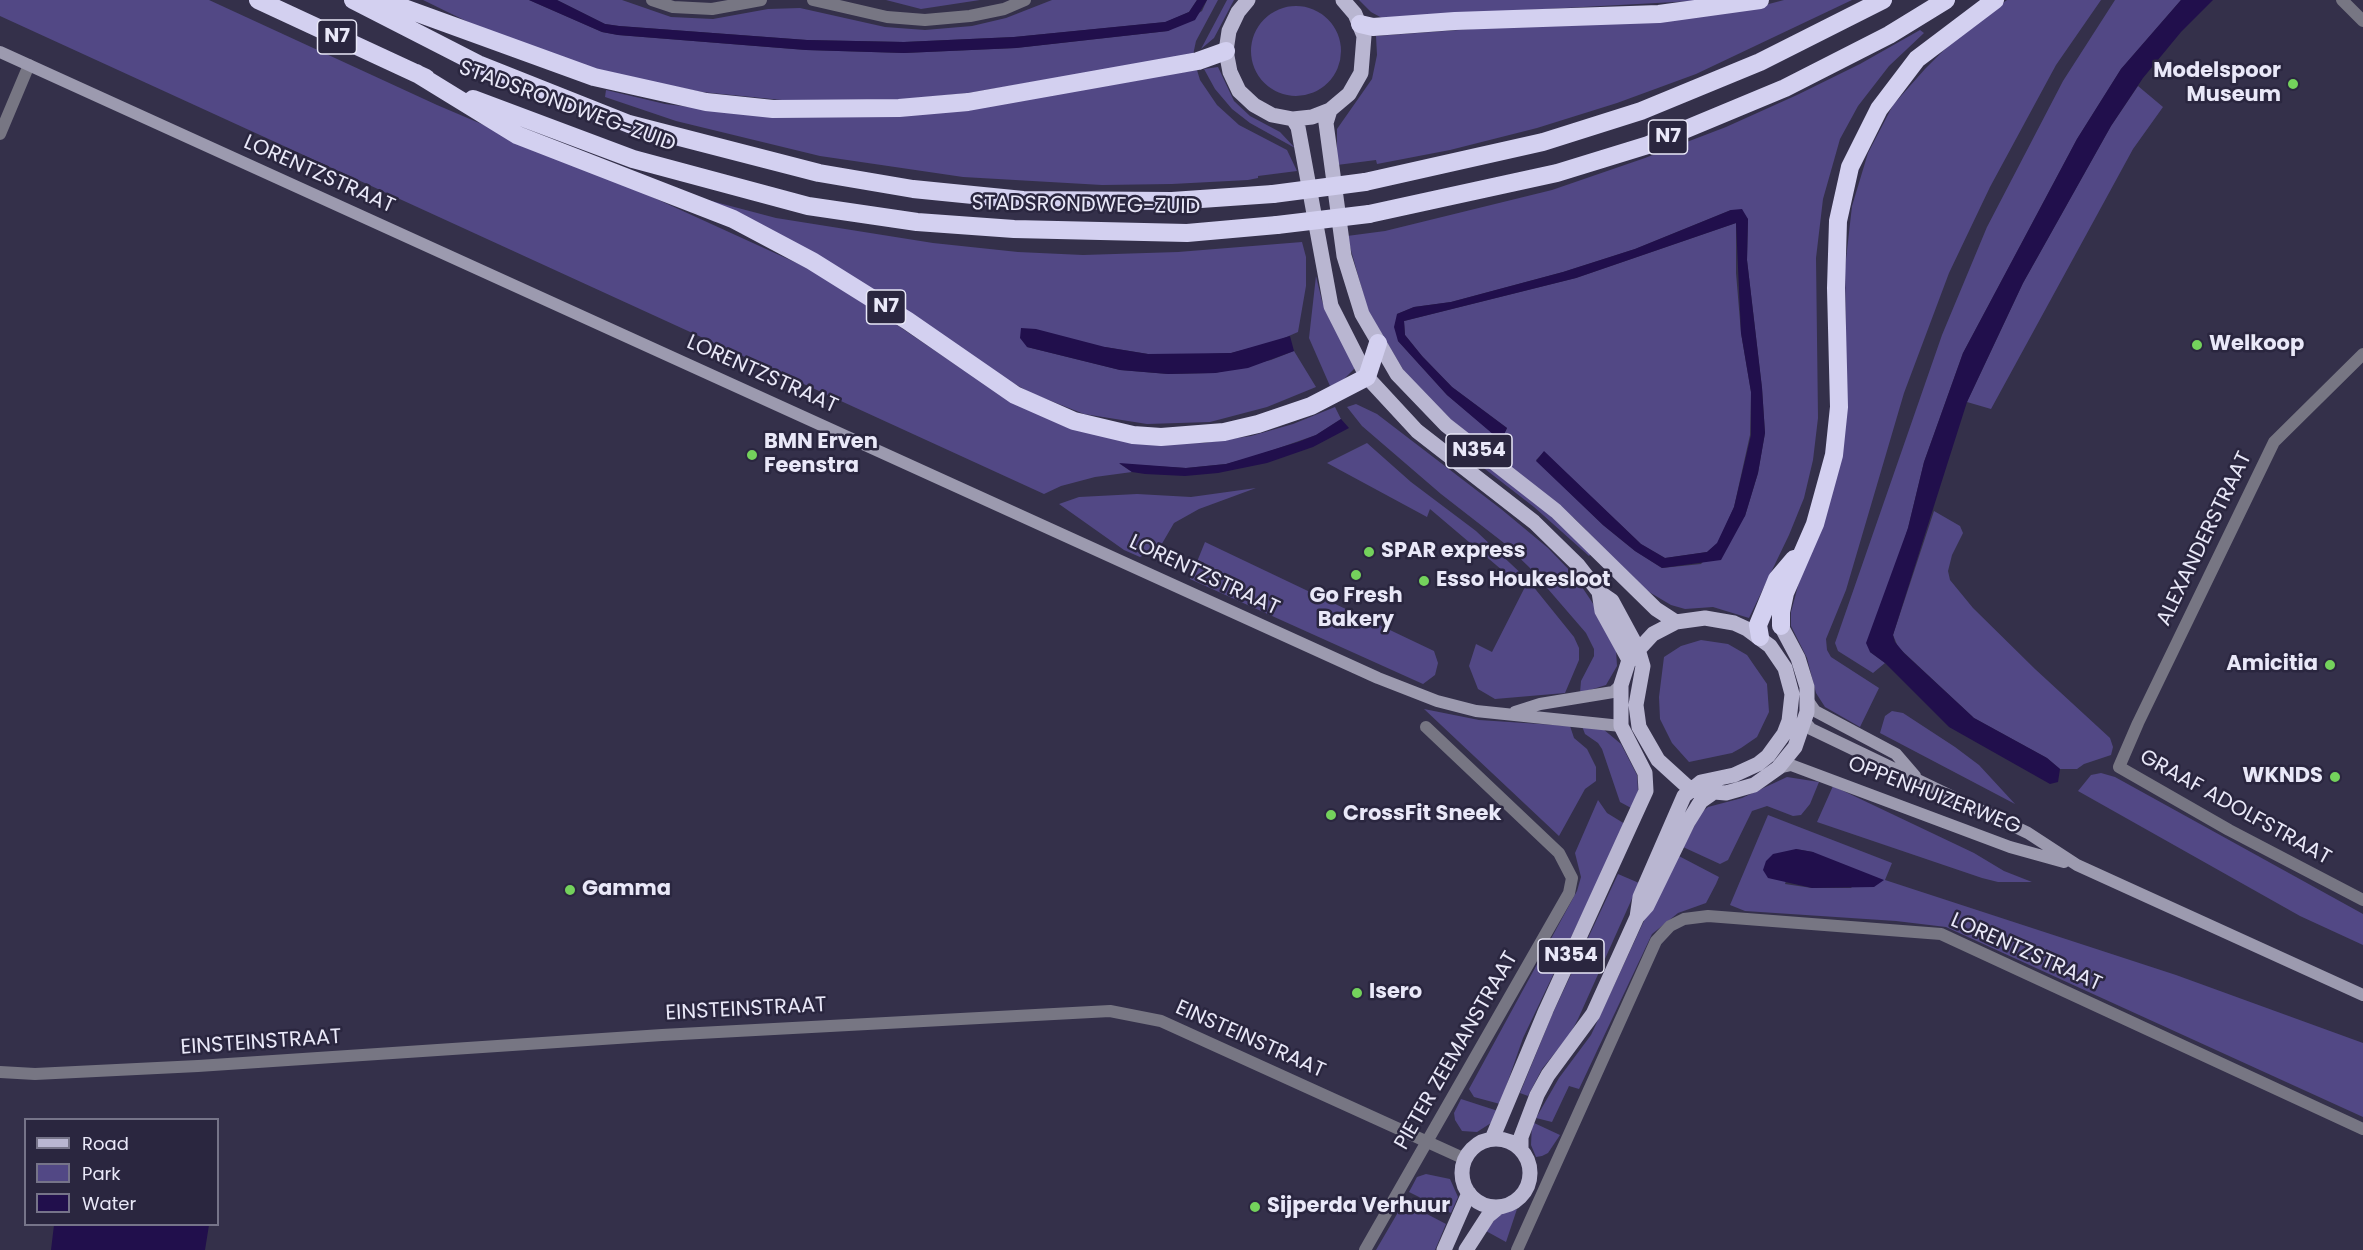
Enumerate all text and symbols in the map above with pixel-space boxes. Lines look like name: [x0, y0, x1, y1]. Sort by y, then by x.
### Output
road number: N7: [318, 20, 356, 54]
street label: STADSRONDWEG-ZUID: [455, 56, 679, 158]
place label: Modelspoor Museum: [2153, 59, 2281, 109]
marker: Modelspoor Museum: [2286, 77, 2300, 91]
road number: N7: [1648, 120, 1688, 154]
street label: LORENTZSTRAAT: [240, 130, 398, 220]
street label: STADSRONDWEG-ZUID: [971, 191, 1201, 221]
road number: N7: [866, 290, 906, 324]
street label: LORENTZSTRAAT: [683, 330, 841, 420]
place label: Welkoop: [2209, 332, 2304, 358]
marker: Welkoop: [2190, 338, 2204, 352]
place label: BMN Erven Feenstra: [764, 430, 878, 480]
road number: N354: [1446, 434, 1512, 468]
marker: BMN Erven Feenstra: [745, 448, 759, 462]
street label: ALEXANDERSTRAAT: [2152, 448, 2258, 630]
street label: LORENTZSTRAAT: [1125, 530, 1283, 622]
place label: SPAR express: [1381, 539, 1526, 565]
marker: SPAR express: [1362, 545, 1376, 559]
marker: Go Fresh Bakery: [1349, 568, 1363, 582]
place label: Esso Houkesloot: [1436, 568, 1611, 594]
marker: Esso Houkesloot: [1417, 574, 1431, 588]
place label: Go Fresh Bakery: [1309, 584, 1403, 634]
place label: Amicitia: [2226, 652, 2318, 678]
marker: Amicitia: [2323, 658, 2337, 672]
street label: GRAAF ADOLFSTRAAT: [2135, 745, 2335, 871]
street label: OPPENHUIZERWEG: [1844, 751, 2024, 841]
place label: WKNDS: [2242, 764, 2323, 790]
marker: WKNDS: [2328, 770, 2342, 784]
place label: CrossFit Sneek: [1343, 802, 1501, 828]
marker: CrossFit Sneek: [1324, 808, 1338, 822]
place label: Gamma: [582, 877, 671, 903]
marker: Gamma: [563, 883, 577, 897]
street label: LORENTZSTRAAT: [1947, 908, 2105, 998]
road number: N354: [1538, 939, 1604, 973]
street label: PIETER ZEEMANSTRAAT: [1390, 947, 1524, 1155]
place label: Isero: [1369, 980, 1422, 1006]
marker: Isero: [1350, 986, 1364, 1000]
street label: EINSTEINSTRAAT: [665, 993, 827, 1027]
street label: EINSTEINSTRAAT: [1171, 996, 1329, 1084]
street label: EINSTEINSTRAAT: [180, 1025, 342, 1061]
legend: [24, 1118, 219, 1226]
text: Road: [82, 1131, 129, 1156]
text: Park: [82, 1161, 121, 1186]
text: Water: [82, 1191, 136, 1216]
place label: Sijperda Verhuur: [1267, 1194, 1450, 1220]
marker: Sijperda Verhuur: [1248, 1200, 1262, 1214]

